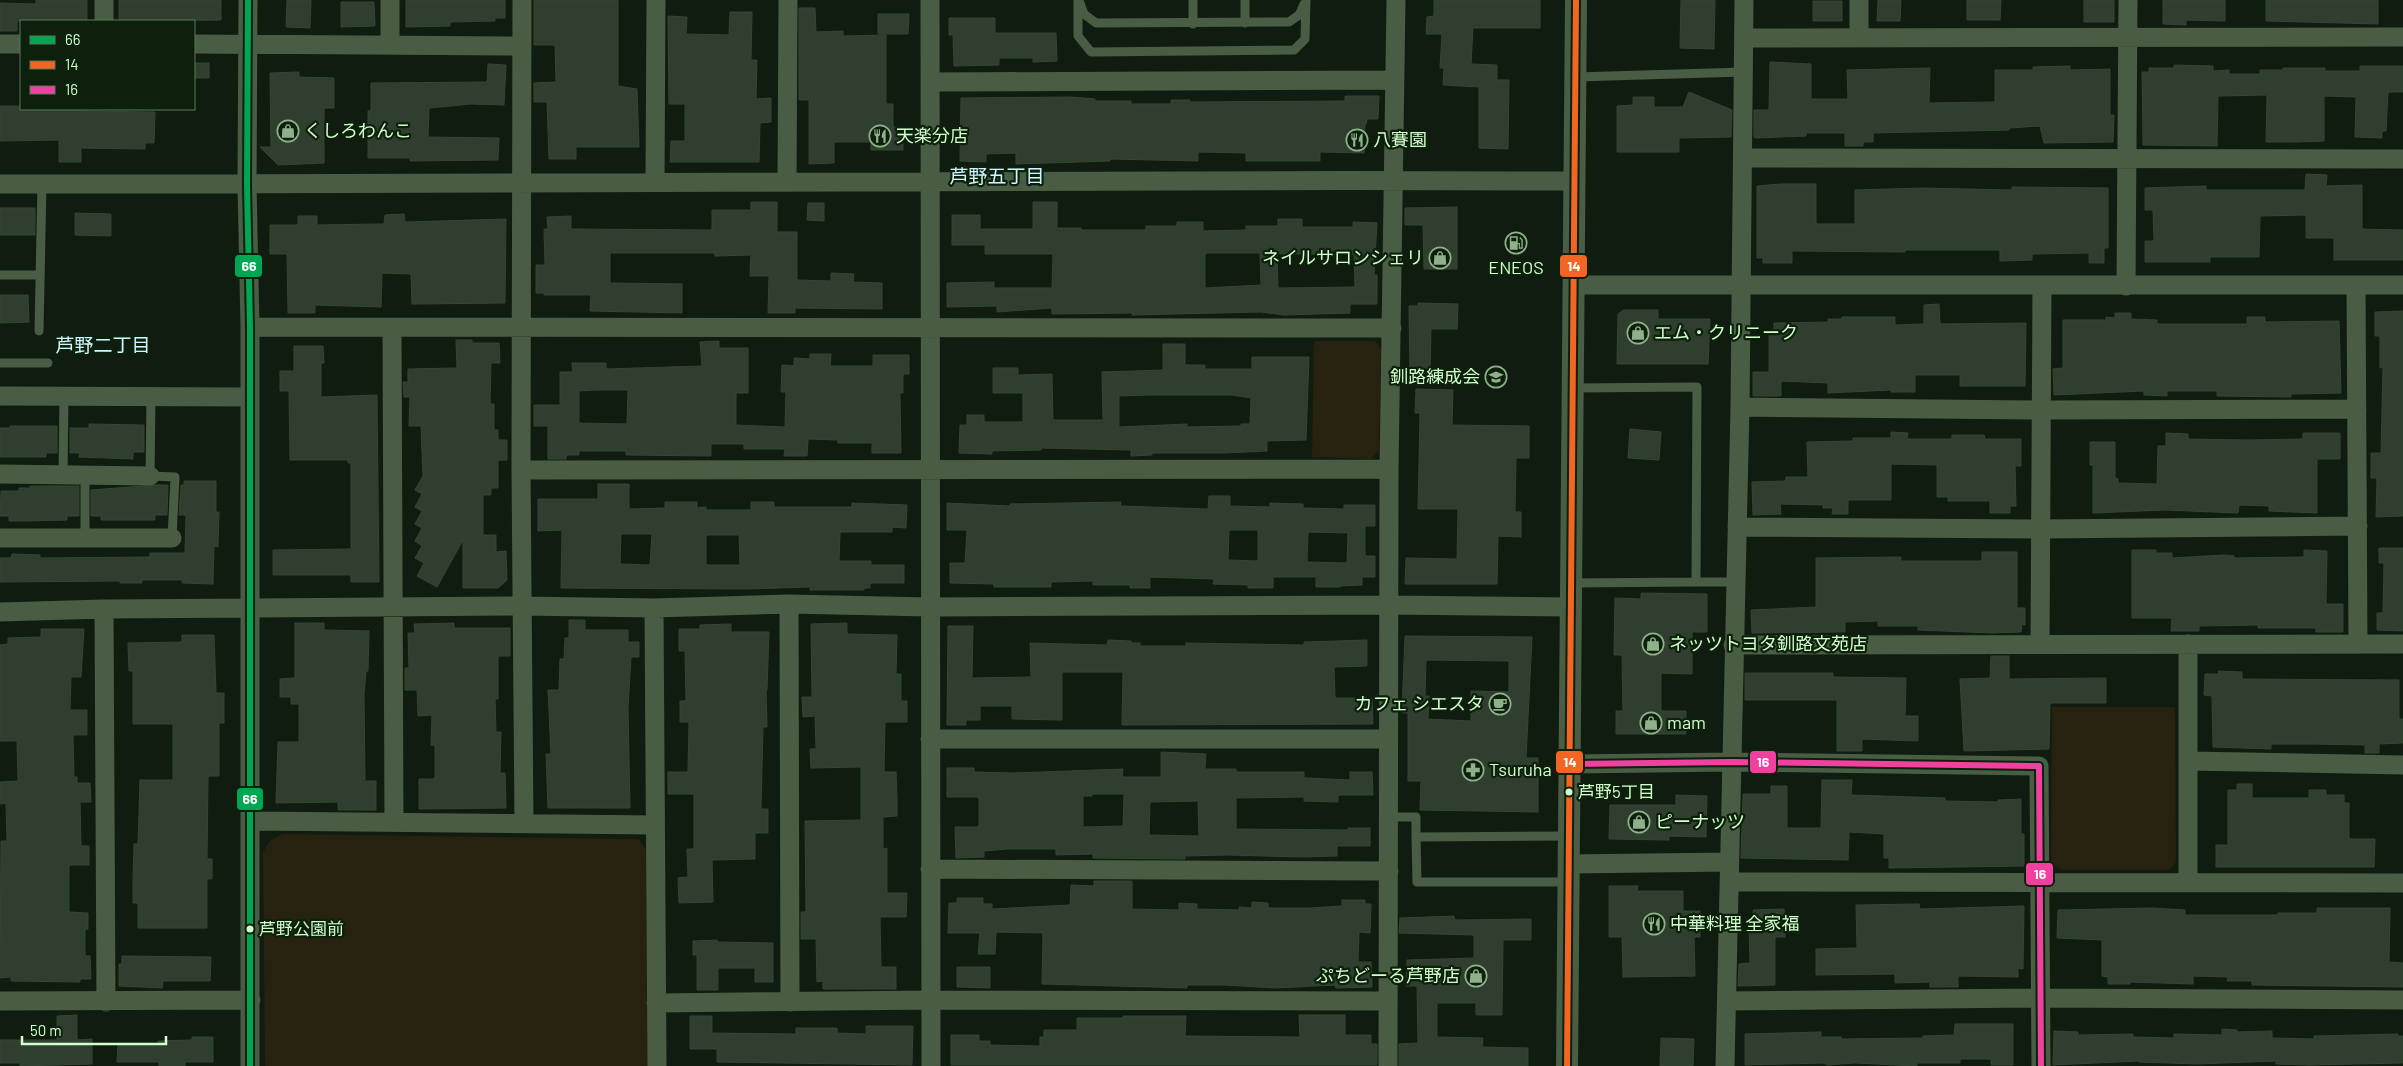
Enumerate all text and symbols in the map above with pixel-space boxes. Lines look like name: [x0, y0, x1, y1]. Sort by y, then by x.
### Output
legend: [20, 20, 195, 110]
text: 66: [65, 30, 80, 48]
text: 14: [65, 55, 79, 73]
text: 16: [65, 80, 78, 98]
shop icon: くしろわんこ: [276, 119, 300, 143]
place label: くしろわんこ: [304, 119, 412, 141]
restaurant icon: 天楽分店: [868, 124, 892, 148]
place label: 天楽分店: [896, 124, 968, 146]
restaurant icon: 八賽園: [1345, 128, 1369, 152]
place label: 八賽園: [1373, 128, 1427, 150]
district label: 芦野五丁目: [949, 164, 1045, 187]
fuel station icon: ENEOS: [1504, 231, 1528, 255]
place label: ネイルサロンシェリ: [1262, 246, 1424, 268]
shop icon: ネイルサロンシェリ: [1428, 246, 1452, 270]
line badge: 66: [234, 254, 263, 278]
line badge: 14: [1559, 254, 1588, 278]
place label: ENEOS: [1488, 256, 1544, 278]
text: 66: [241, 257, 257, 274]
text: 14: [1567, 257, 1581, 274]
shop icon: エム・クリニーク: [1626, 321, 1650, 345]
place label: エム・クリニーク: [1654, 321, 1798, 343]
district label: 芦野二丁目: [55, 333, 151, 356]
place label: 釧路練成会: [1390, 365, 1480, 387]
school or university icon: 釧路練成会: [1484, 365, 1508, 389]
shop icon: ネッツトヨタ釧路文苑店: [1641, 632, 1665, 656]
place label: ネッツトヨタ釧路文苑店: [1669, 632, 1867, 654]
place label: カフェ シエスタ: [1354, 692, 1484, 714]
cafe icon: カフェ シエスタ: [1488, 692, 1512, 716]
shop icon: mam: [1639, 711, 1663, 735]
place label: mam: [1667, 711, 1706, 733]
line badge: 14: [1555, 750, 1584, 774]
line badge: 16: [1749, 750, 1777, 774]
text: 14: [1563, 753, 1577, 770]
text: 16: [1757, 753, 1770, 770]
pharmacy icon: Tsuruha: [1461, 758, 1485, 782]
place label: Tsuruha: [1489, 758, 1552, 780]
place label: 芦野5丁目: [1578, 781, 1655, 801]
line badge: 66: [236, 787, 264, 811]
marker: 芦野5丁目: [1564, 787, 1574, 797]
text: 66: [242, 790, 258, 807]
shop icon: ピーナッツ: [1627, 810, 1651, 834]
place label: ピーナッツ: [1655, 810, 1745, 832]
line badge: 16: [2025, 862, 2054, 886]
text: 16: [2034, 865, 2047, 882]
restaurant icon: 中華料理 全家福: [1642, 912, 1666, 936]
place label: 中華料理 全家福: [1670, 912, 1800, 934]
place label: 芦野公園前: [259, 918, 344, 938]
marker: 芦野公園前: [245, 924, 255, 934]
place label: ぷちどーる芦野店: [1316, 964, 1460, 986]
shop icon: ぷちどーる芦野店: [1464, 964, 1488, 988]
scale bar: [22, 1014, 166, 1046]
text: 50 m: [30, 1021, 62, 1039]

